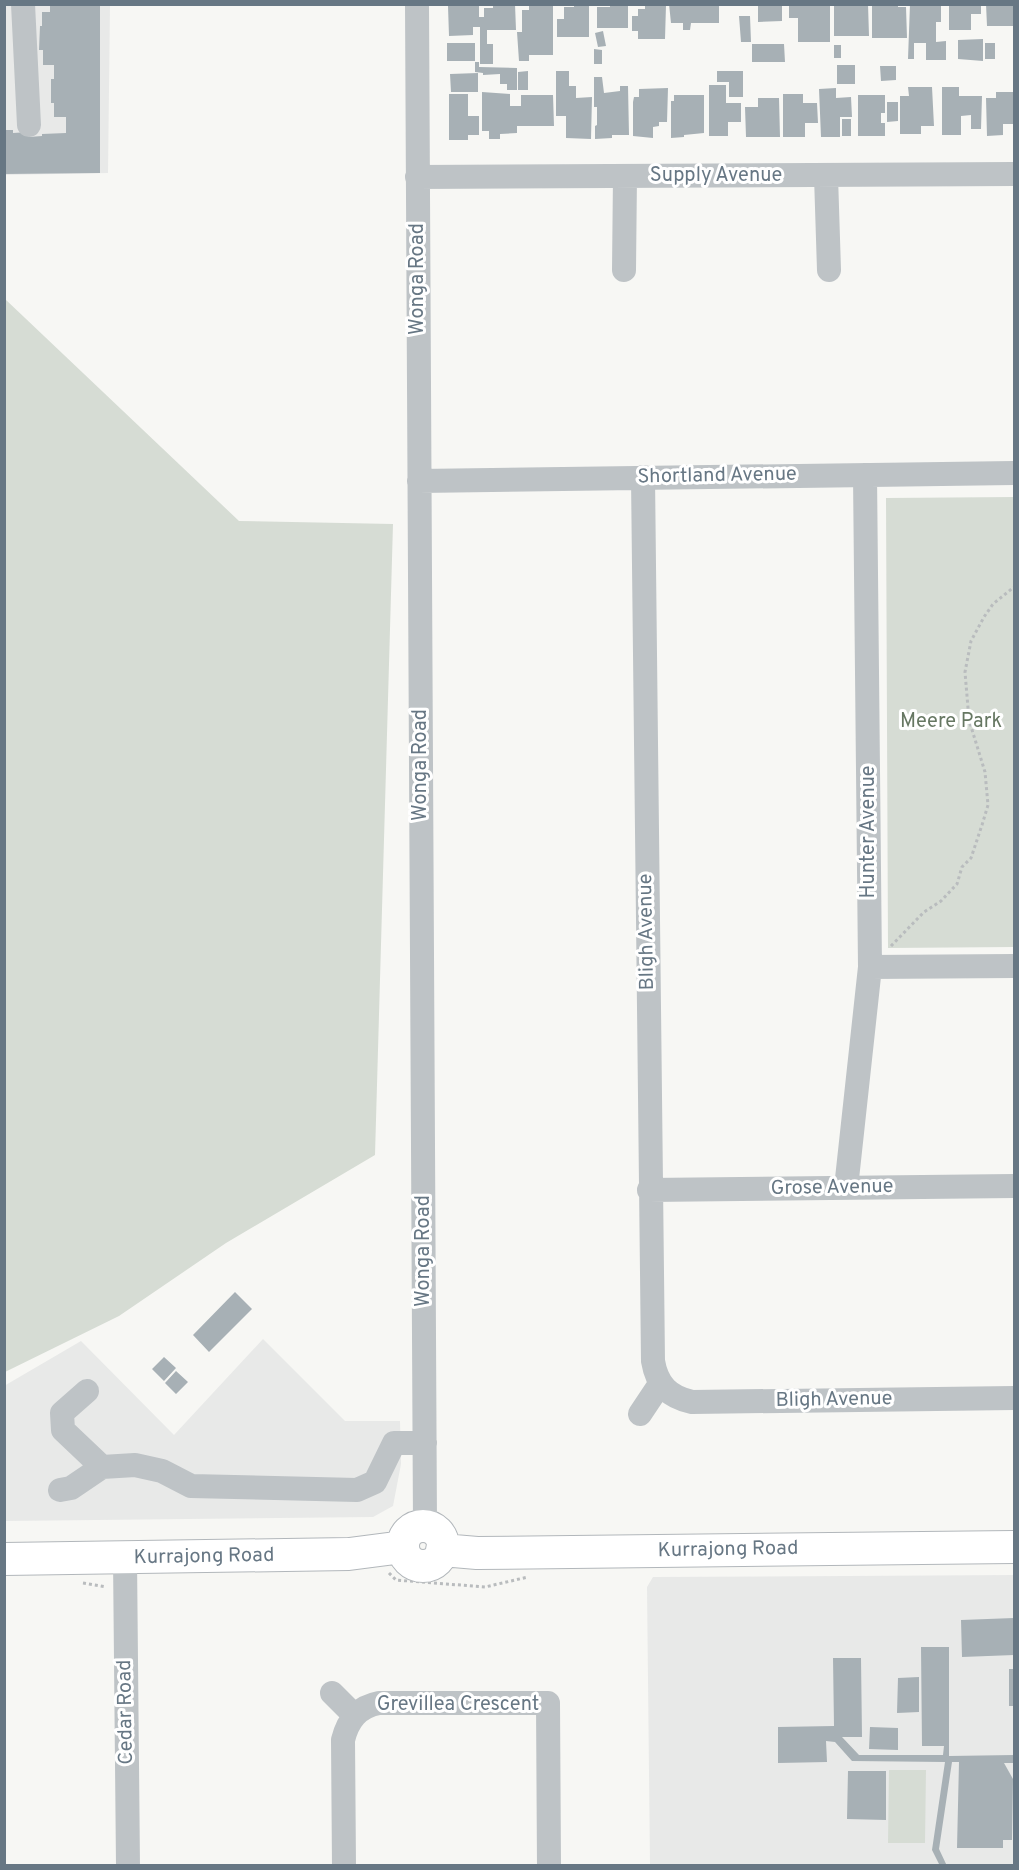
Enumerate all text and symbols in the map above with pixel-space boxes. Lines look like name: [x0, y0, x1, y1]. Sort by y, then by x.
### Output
street label: Supply Avenue: [650, 163, 782, 189]
street label: Wonga Road: [405, 223, 431, 335]
street label: Shortland Avenue: [637, 462, 797, 490]
street label: Wonga Road: [408, 709, 434, 821]
park label: Meere Park: [900, 709, 1002, 735]
street label: Hunter Avenue: [856, 765, 882, 899]
street label: Bligh Avenue: [633, 873, 661, 991]
street label: Grose Avenue: [770, 1174, 894, 1202]
street label: Wonga Road: [411, 1195, 437, 1307]
street label: Bligh Avenue: [775, 1386, 893, 1414]
street label: Kurrajong Road: [657, 1536, 799, 1564]
street label: Kurrajong Road: [133, 1543, 275, 1571]
street label: Cedar Road: [112, 1659, 140, 1765]
street label: Grevillea Crescent: [377, 1692, 539, 1718]

